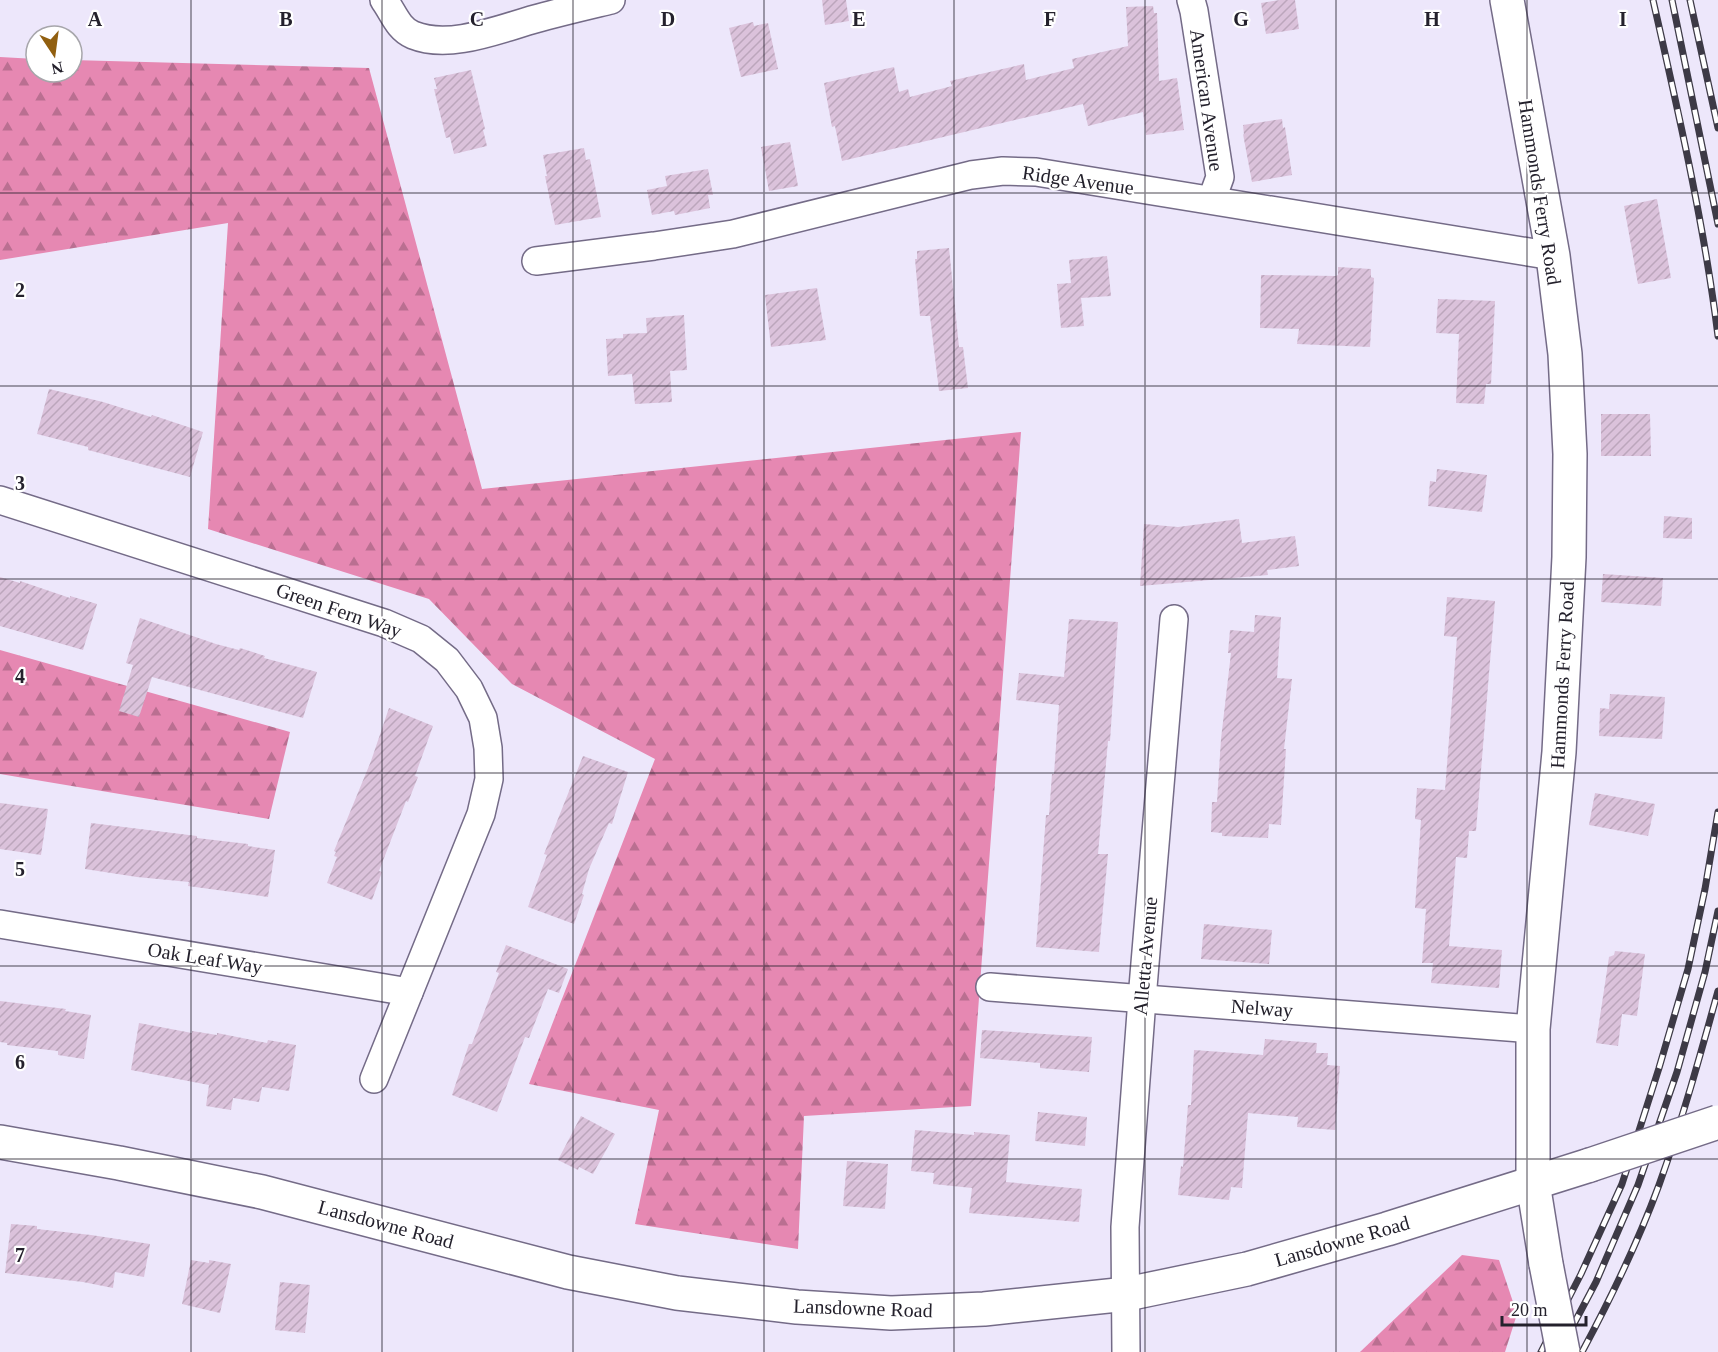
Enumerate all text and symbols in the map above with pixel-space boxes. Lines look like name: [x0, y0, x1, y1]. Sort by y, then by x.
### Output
text: A: [88, 8, 103, 30]
text: B: [279, 8, 293, 30]
text: C: [470, 8, 484, 30]
text: D: [661, 8, 675, 30]
text: E: [852, 8, 866, 30]
text: F: [1044, 8, 1056, 30]
text: G: [1233, 8, 1249, 30]
text: H: [1424, 8, 1440, 30]
text: I: [1619, 8, 1627, 30]
north arrow: [24, 24, 84, 84]
street label: American Avenue: [1186, 27, 1228, 173]
text: N: [49, 59, 65, 78]
street label: Hammonds Ferry Road: [1513, 98, 1566, 287]
street label: Ridge Avenue: [1021, 161, 1135, 200]
text: 2: [15, 279, 25, 301]
text: 3: [15, 472, 25, 494]
street label: Green Fern Way: [273, 578, 405, 643]
street label: Hammonds Ferry Road: [1546, 581, 1579, 769]
text: 4: [15, 665, 25, 687]
text: 5: [15, 858, 25, 880]
street label: Alletta Avenue: [1129, 896, 1161, 1016]
street label: Oak Leaf Way: [146, 938, 264, 979]
street label: Nelway: [1230, 995, 1294, 1022]
text: 6: [15, 1051, 25, 1073]
street label: Lansdowne Road: [316, 1195, 456, 1253]
street label: Lansdowne Road: [1272, 1211, 1412, 1271]
text: 7: [15, 1244, 25, 1266]
scale bar: [1502, 1289, 1586, 1327]
street label: Lansdowne Road: [793, 1295, 933, 1321]
text: 20 m: [1511, 1300, 1548, 1320]

